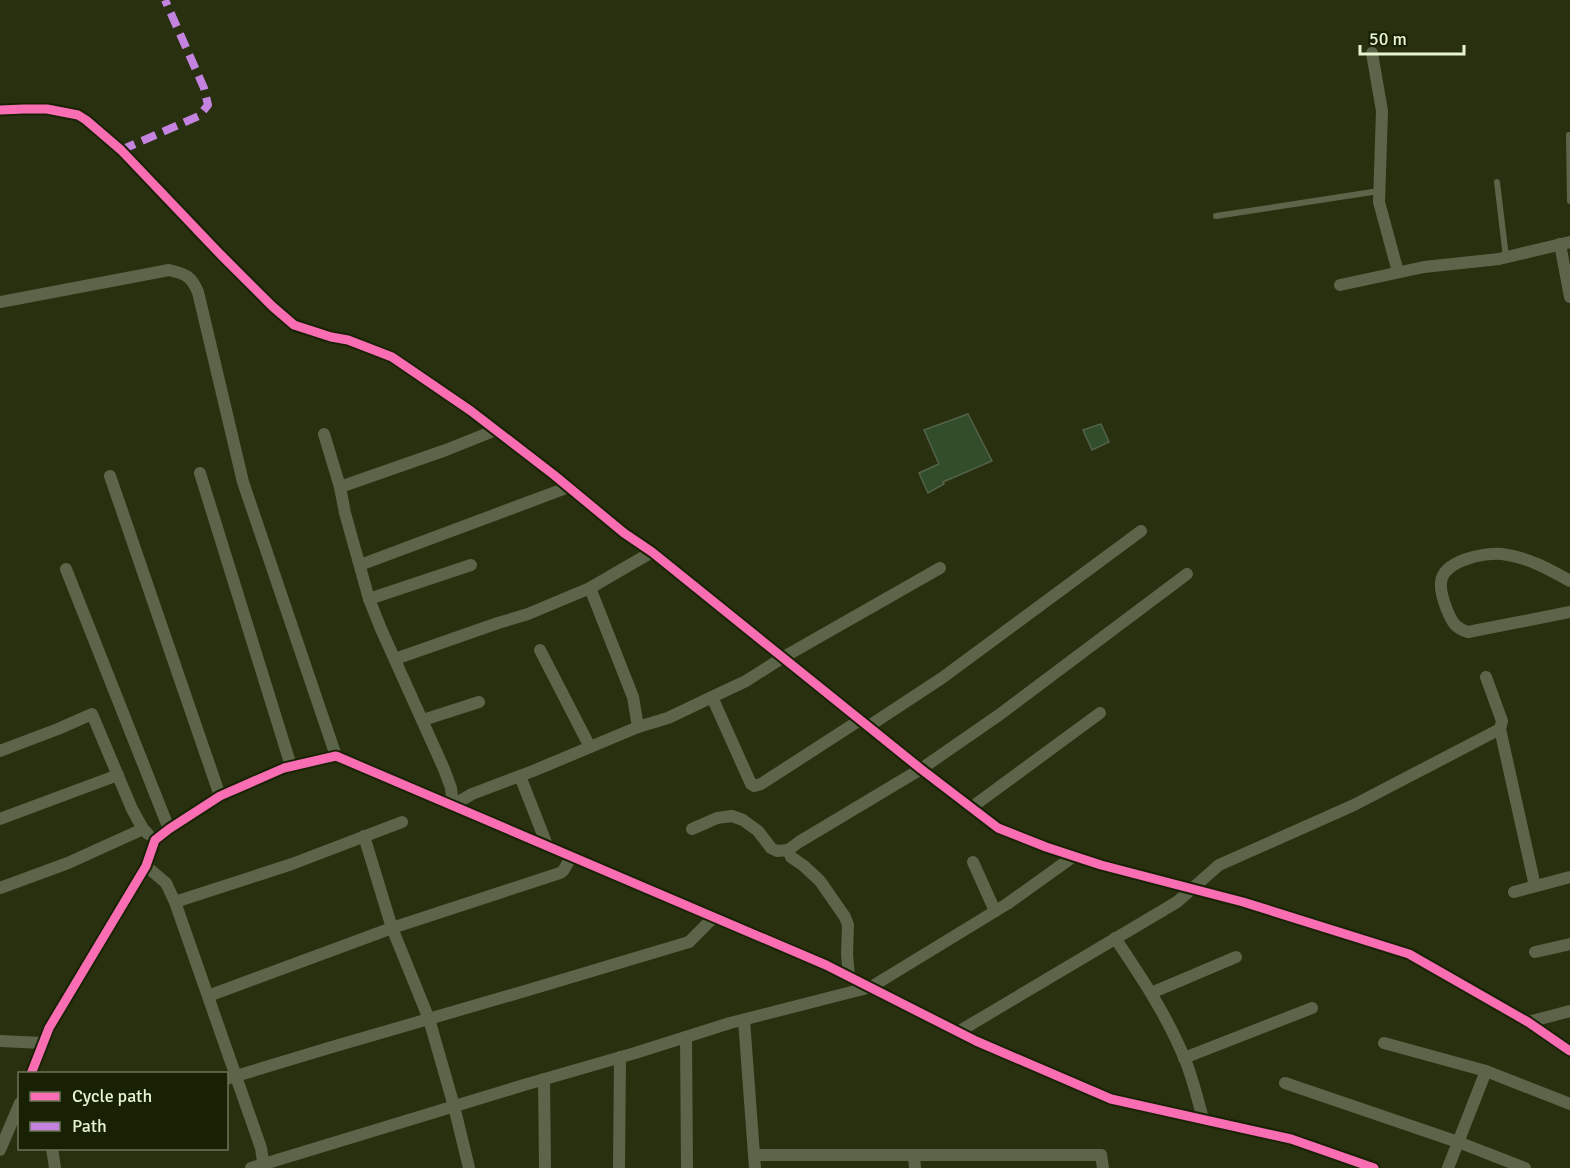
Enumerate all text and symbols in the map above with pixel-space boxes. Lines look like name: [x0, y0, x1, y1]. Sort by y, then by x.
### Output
scale bar: [1360, 18, 1464, 56]
text: 50 m: [1369, 28, 1407, 50]
legend: [18, 1072, 228, 1150]
text: Cycle path: [72, 1085, 152, 1107]
text: Path: [72, 1115, 107, 1137]

